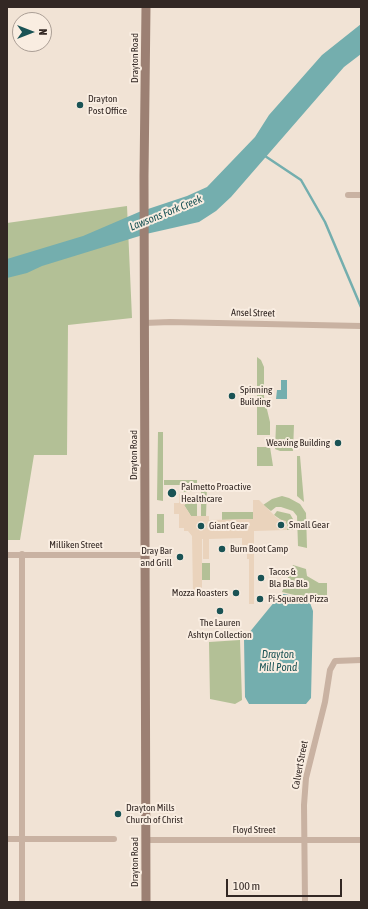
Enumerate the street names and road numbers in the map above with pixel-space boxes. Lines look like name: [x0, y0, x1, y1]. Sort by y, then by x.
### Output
street label: Drayton Road: [129, 33, 141, 83]
street label: Ansel Street: [231, 307, 275, 319]
street label: Drayton Road: [128, 430, 140, 480]
street label: Milliken Street: [49, 539, 103, 551]
street label: Calvert Street: [289, 740, 311, 790]
street label: Floyd Street: [232, 824, 276, 836]
street label: Drayton Road: [129, 837, 141, 887]

